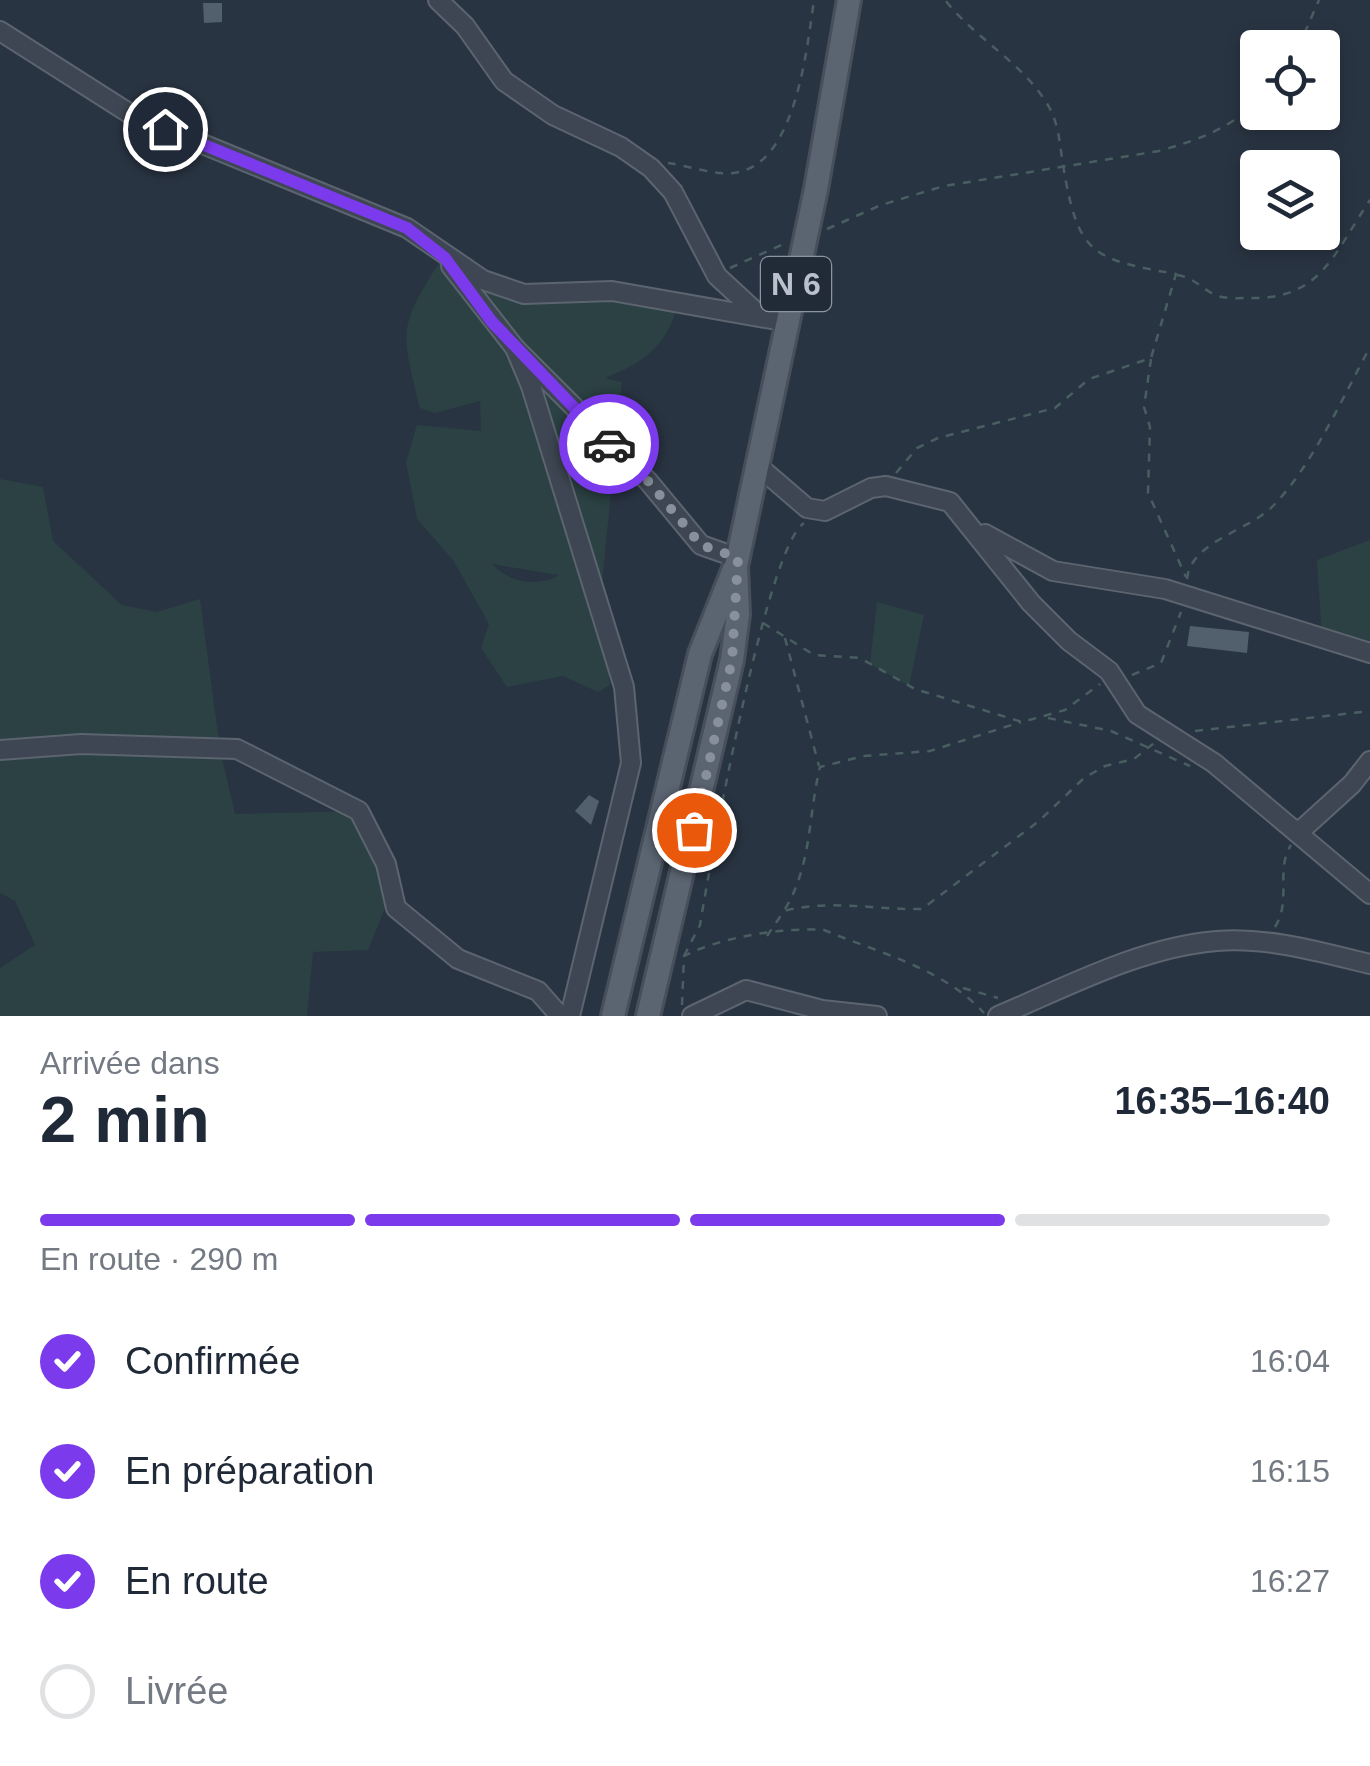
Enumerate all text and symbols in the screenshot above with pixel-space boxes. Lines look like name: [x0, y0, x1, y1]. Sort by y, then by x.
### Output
map controls: [1240, 30, 1340, 250]
button: locate: [1240, 30, 1340, 130]
pin: [123, 87, 208, 172]
icon: home: [138, 102, 193, 157]
button: layers: [1240, 150, 1340, 250]
road number: N 6: [761, 257, 831, 311]
courier: [559, 394, 659, 494]
icon: car: [582, 417, 637, 472]
pin: [652, 788, 737, 873]
icon: bag: [667, 803, 722, 858]
text: Arrivée dans: [40, 1045, 220, 1081]
text: 16:35–16:40: [1114, 1080, 1330, 1122]
text: 2 min: [40, 1083, 210, 1156]
text: En route · 290 m: [40, 1241, 278, 1277]
icon: check: [40, 1334, 95, 1389]
text: Confirmée: [125, 1340, 300, 1382]
text: 16:04: [1250, 1343, 1330, 1379]
icon: check: [40, 1444, 95, 1499]
text: En préparation: [125, 1450, 374, 1492]
text: 16:15: [1250, 1453, 1330, 1489]
icon: check: [40, 1554, 95, 1609]
text: En route: [125, 1560, 269, 1602]
text: 16:27: [1250, 1563, 1330, 1599]
text: Livrée: [125, 1670, 229, 1712]

